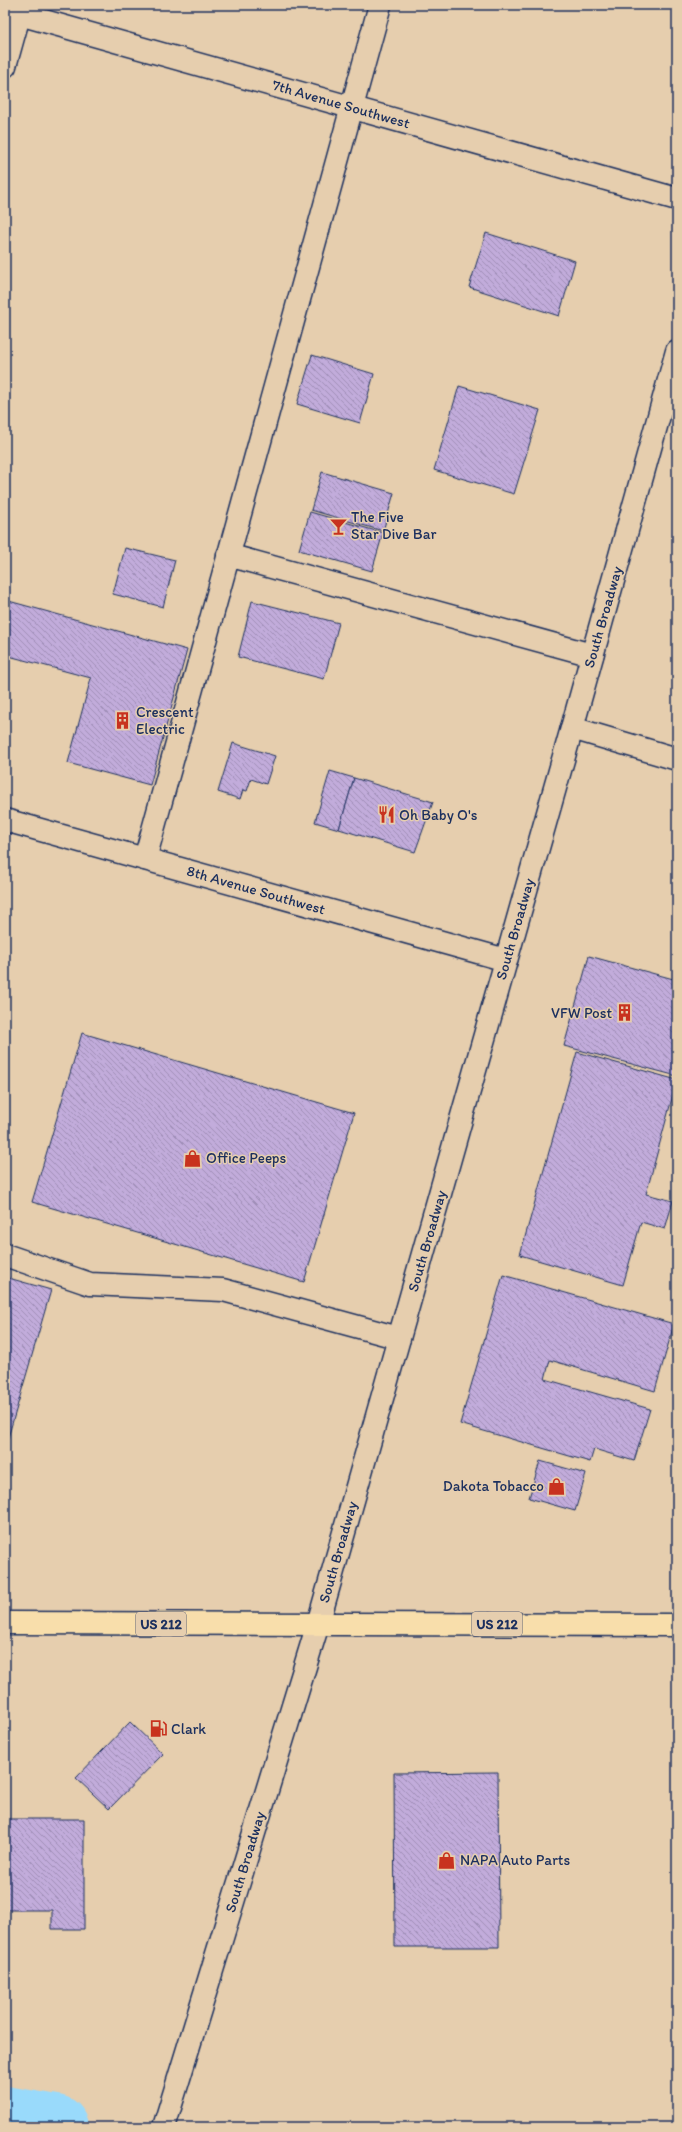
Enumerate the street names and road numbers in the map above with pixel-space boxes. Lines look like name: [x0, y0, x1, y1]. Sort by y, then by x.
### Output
street label: 7th Avenue Southwest: [270, 76, 412, 132]
street label: South Broadway: [580, 564, 626, 670]
street label: 8th Avenue Southwest: [185, 862, 328, 918]
street label: South Broadway: [492, 876, 538, 982]
street label: South Broadway: [404, 1188, 450, 1294]
street label: South Broadway: [315, 1499, 361, 1605]
road number: US 212: [136, 1612, 186, 1636]
road number: US 212: [472, 1612, 522, 1636]
street label: South Broadway: [221, 1809, 269, 1915]

